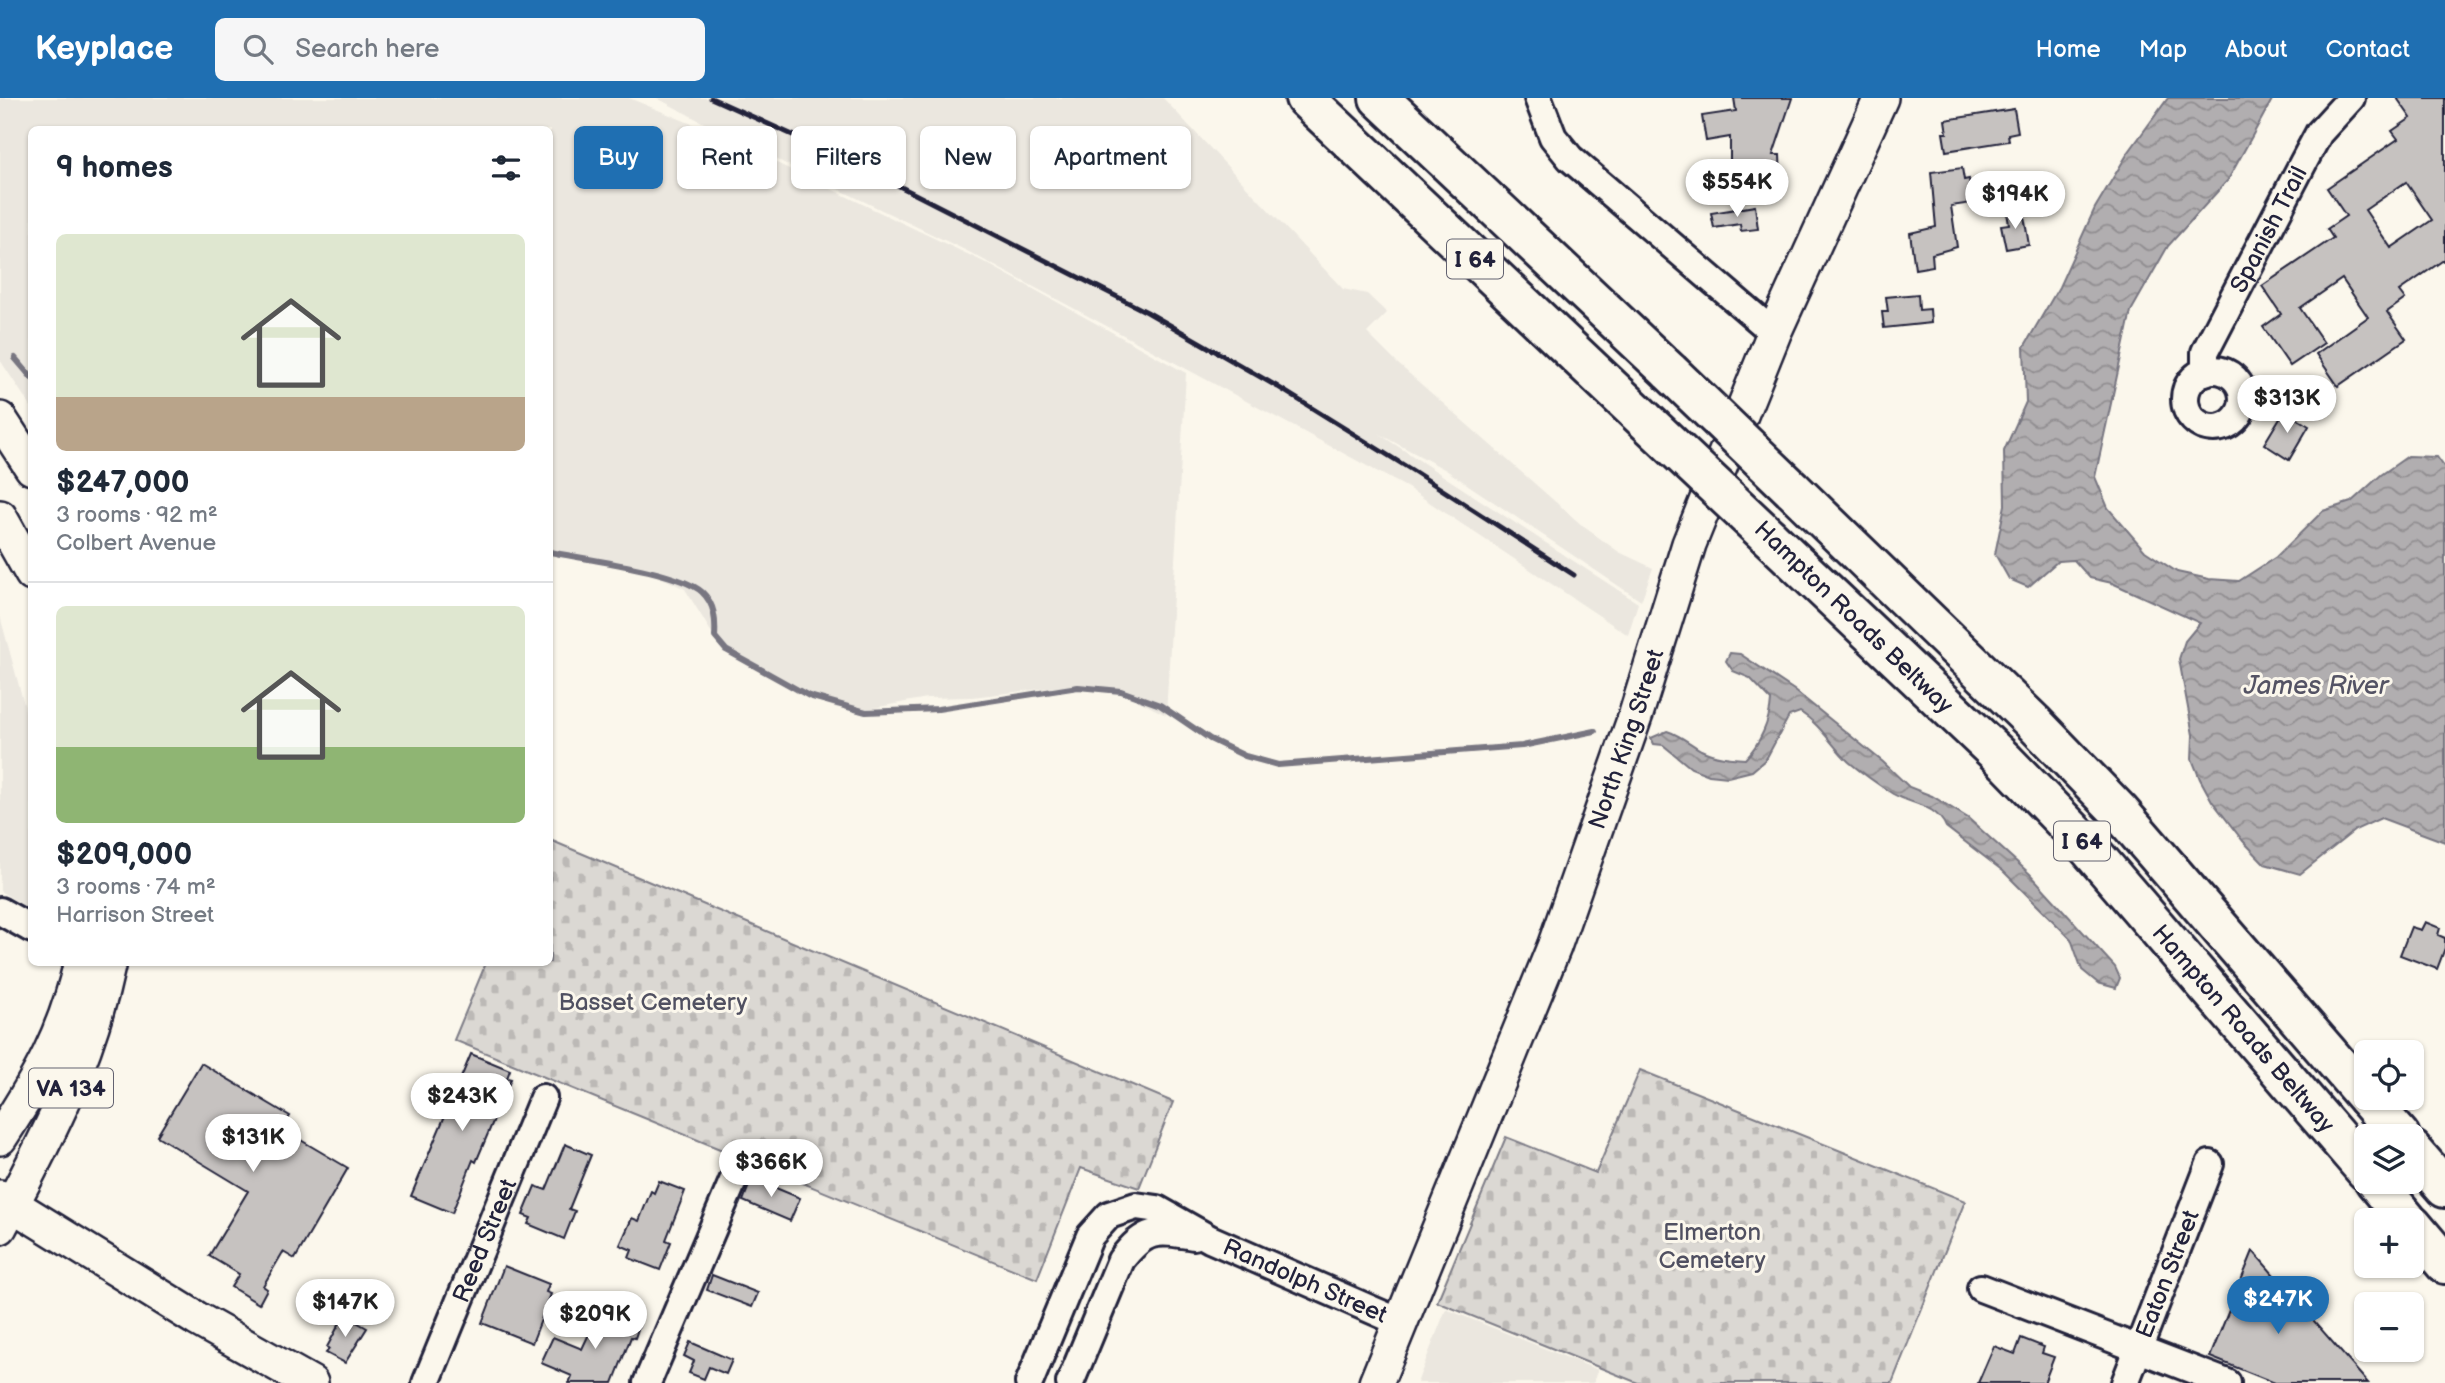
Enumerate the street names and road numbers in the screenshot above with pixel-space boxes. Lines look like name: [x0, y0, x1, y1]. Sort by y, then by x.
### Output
street label: Spanish Trail: [2224, 162, 2314, 298]
road number: I 64: [1447, 240, 1503, 278]
street label: Hampton Roads Beltway: [1748, 515, 1959, 720]
street label: North King Street: [1583, 645, 1670, 833]
road number: I 64: [2054, 821, 2110, 860]
street label: Hampton Roads Beltway: [2146, 919, 2341, 1139]
road number: VA 134: [29, 1068, 113, 1107]
street label: Reed Street: [447, 1174, 524, 1307]
street label: Eaton Street: [2130, 1205, 2206, 1342]
street label: Randolph Street: [1219, 1233, 1392, 1330]

